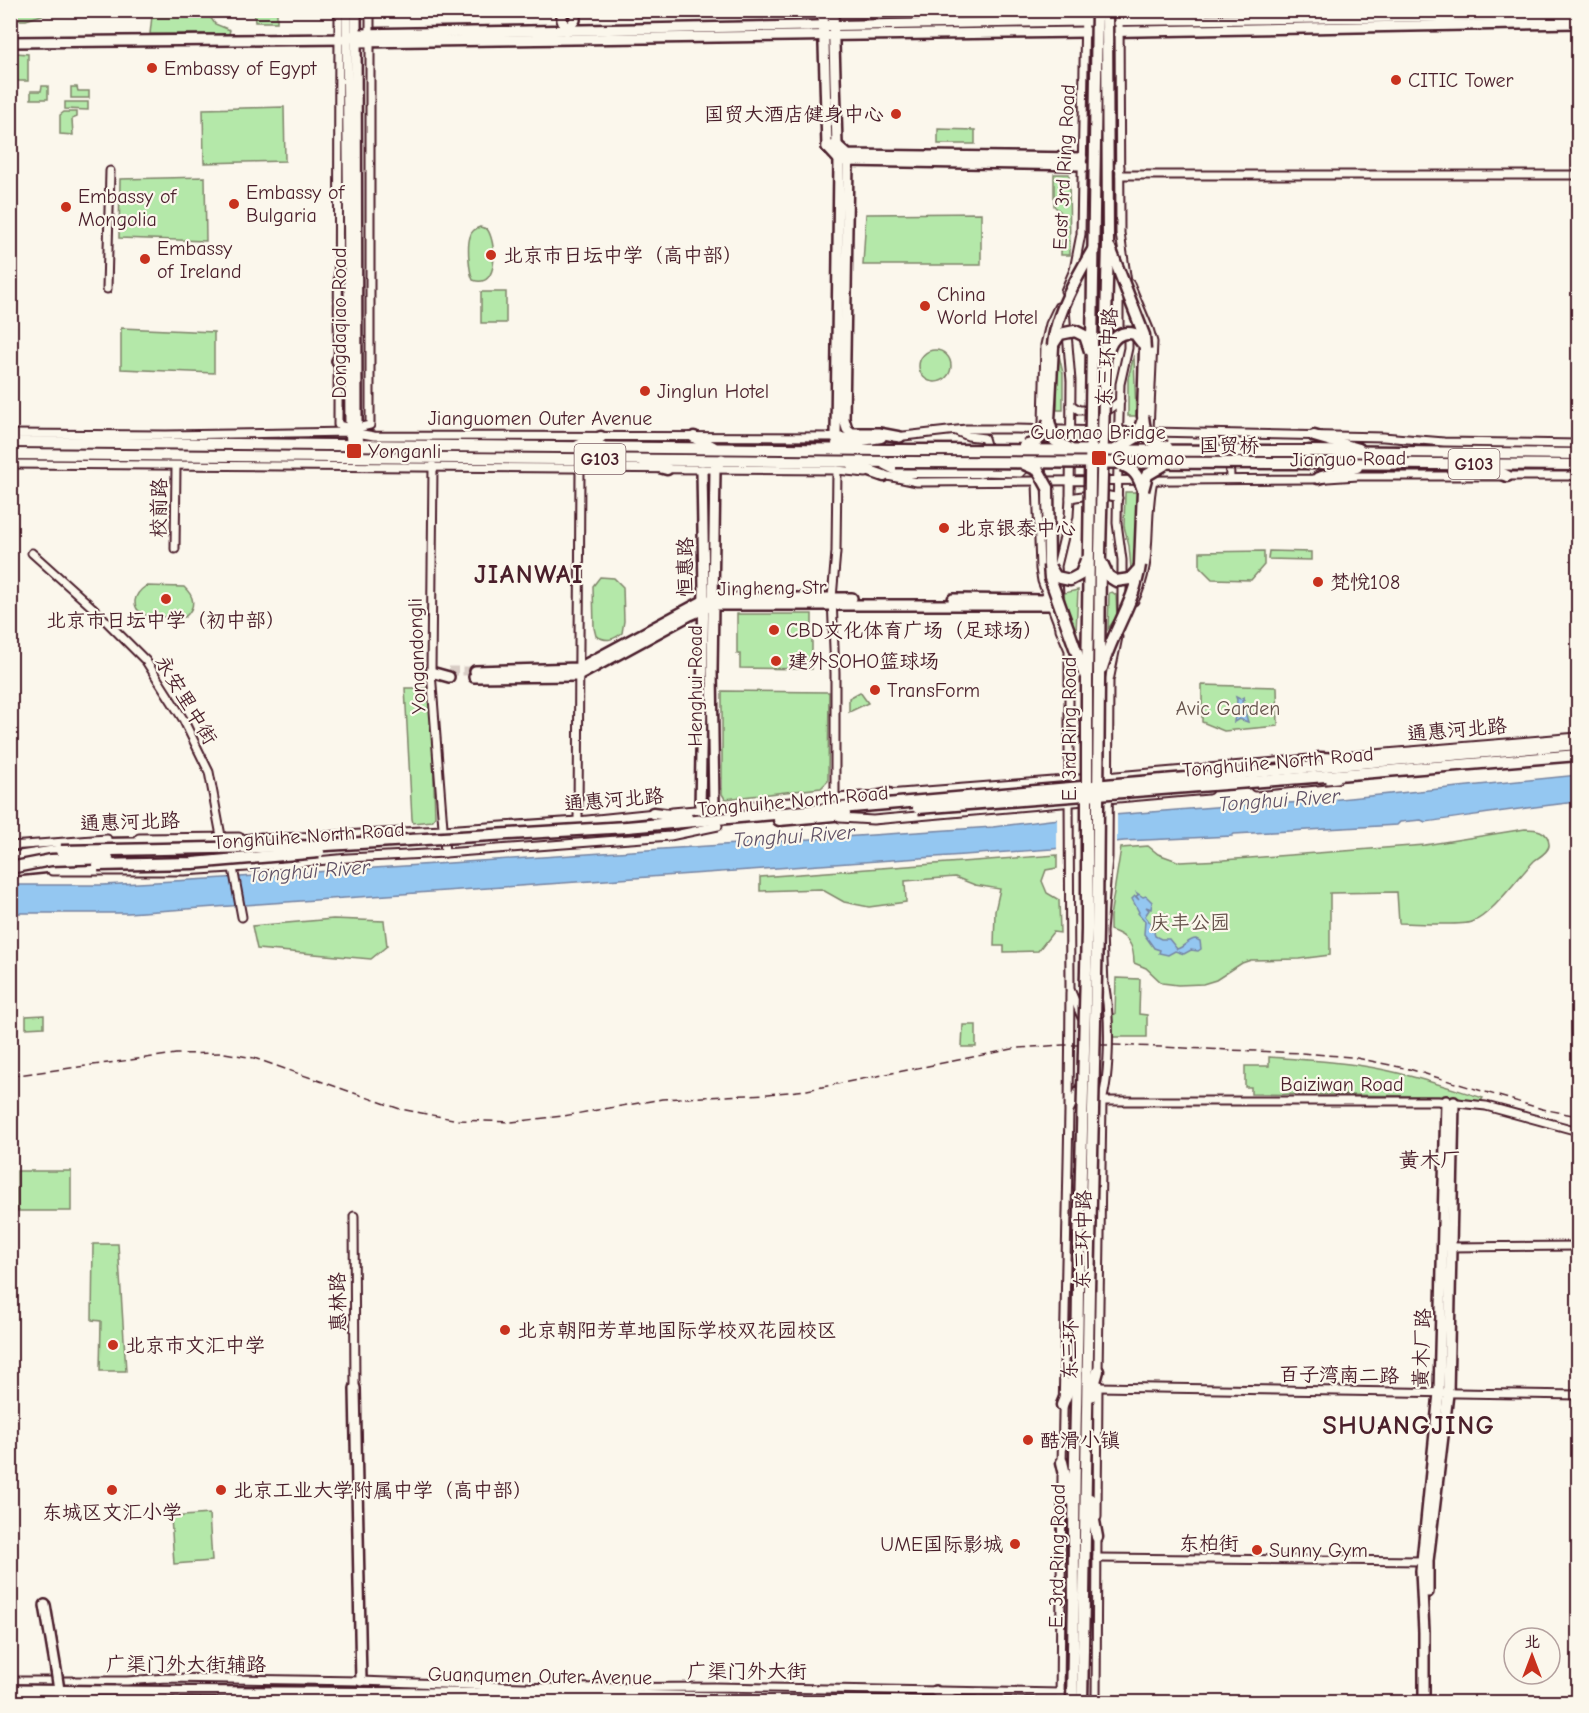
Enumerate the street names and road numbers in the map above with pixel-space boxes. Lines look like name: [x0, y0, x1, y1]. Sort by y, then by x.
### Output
street label: East 3rd Ring Road: [1048, 84, 1080, 250]
street label: Dongdaqiao Road: [328, 247, 351, 399]
street label: 东三环中路: [1092, 305, 1122, 408]
street label: Jianguomen Outer Avenue: [428, 407, 652, 430]
street label: Guomao Bridge: [1030, 421, 1166, 444]
street label: 国贸桥: [1199, 434, 1259, 457]
road number: G103: [574, 444, 626, 474]
street label: Jianguo Road: [1290, 446, 1406, 472]
road number: G103: [1448, 449, 1500, 479]
street label: 校前路: [147, 477, 171, 538]
street label: 恒惠路: [674, 536, 697, 597]
street label: Jingheng Str: [717, 576, 827, 600]
street label: Yongandongli: [403, 598, 431, 714]
street label: Henghui Road: [684, 625, 707, 747]
street label: 永安里中街: [150, 651, 222, 749]
street label: E. 3rd Ring Road: [1058, 657, 1081, 801]
street label: 通惠河北路: [1406, 714, 1509, 746]
street label: Tonghuihe North Road: [1182, 742, 1374, 782]
street label: Tonghuihe North Road: [697, 781, 889, 821]
street label: 通惠河北路: [563, 784, 666, 816]
street label: 通惠河北路: [80, 809, 181, 835]
street label: Tonghuihe North Road: [213, 818, 405, 854]
street label: Baiziwan Road: [1280, 1073, 1404, 1096]
street label: 东三环中路: [1071, 1189, 1095, 1290]
street label: 惠林路: [326, 1271, 350, 1332]
street label: 黄木厂路: [1409, 1307, 1435, 1388]
street label: 东三环: [1058, 1320, 1082, 1380]
street label: 百子湾南二路: [1279, 1362, 1400, 1388]
street label: E. 3rd Ring Road: [1044, 1484, 1070, 1628]
street label: 东柏街: [1179, 1532, 1239, 1555]
street label: 广渠门外大街辅路: [106, 1653, 267, 1676]
street label: 广渠门外大街: [687, 1660, 807, 1683]
street label: Guanqumen Outer Avenue: [428, 1663, 652, 1689]

